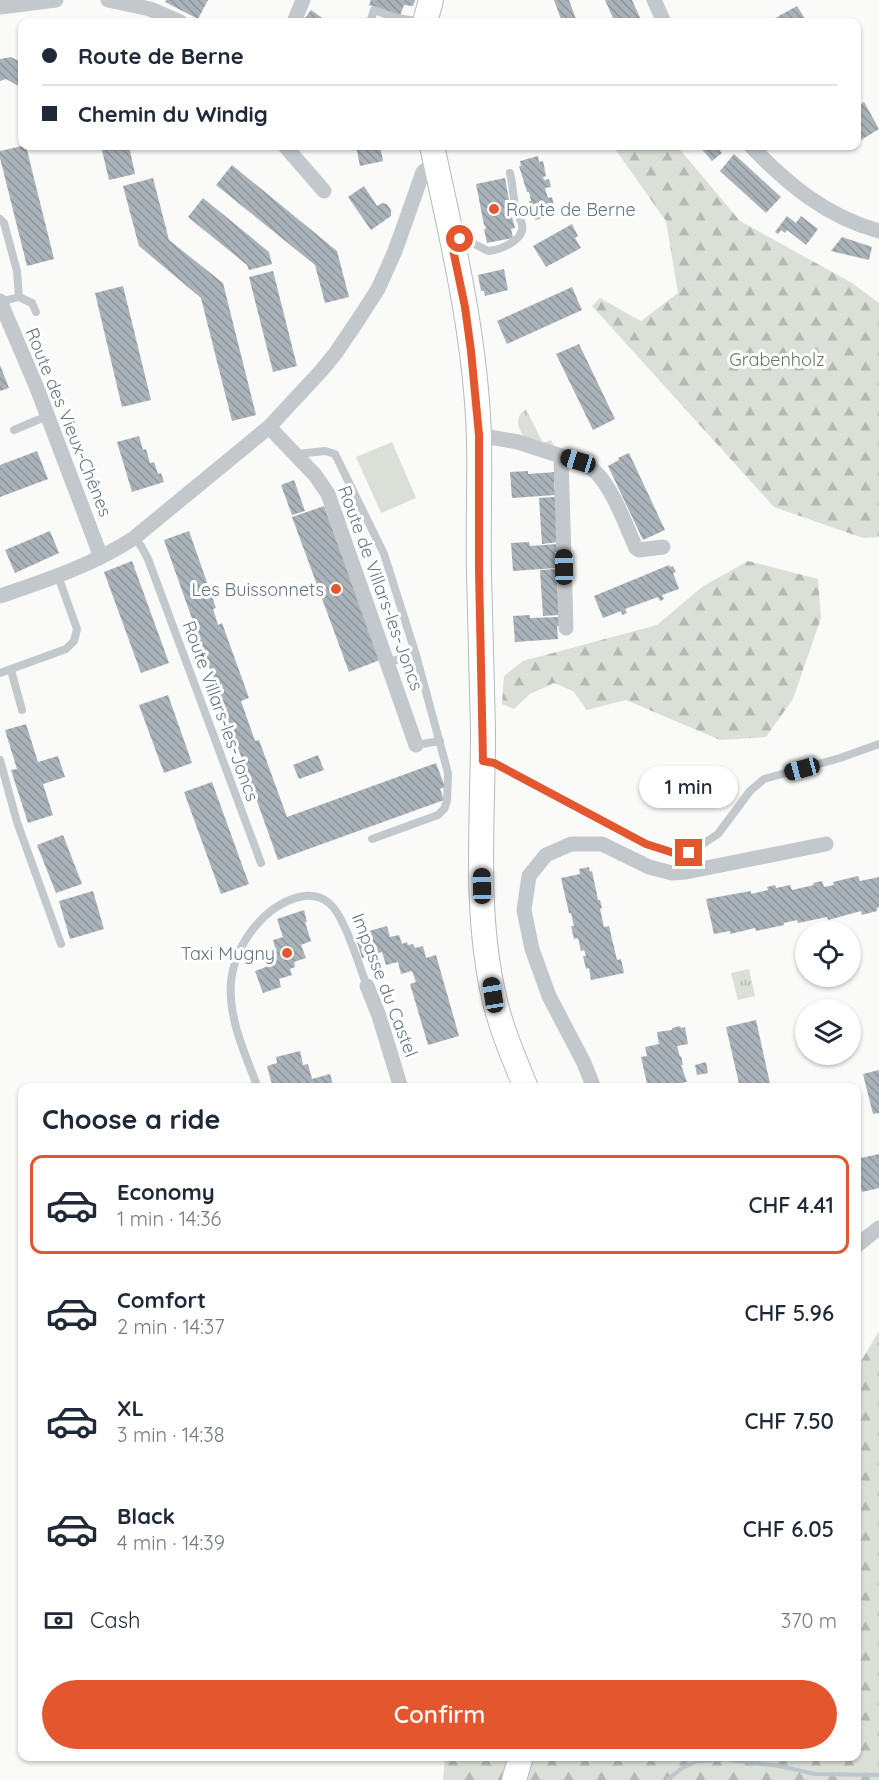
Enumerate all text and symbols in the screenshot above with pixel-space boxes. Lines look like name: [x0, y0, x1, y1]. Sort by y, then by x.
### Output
text: Route de Berne: [78, 42, 244, 70]
text: Chemin du Windig: [78, 100, 268, 128]
place label: Route de Berne: [506, 198, 636, 221]
marker: Route de Berne: [487, 202, 501, 216]
route start: [446, 225, 473, 252]
street label: Route des Vieux-Chênes: [21, 324, 117, 520]
park label: Grabenholz: [729, 348, 825, 371]
car: [558, 447, 598, 475]
street label: Route de Villars-les-Joncs: [333, 482, 429, 694]
car: [555, 549, 573, 585]
place label: Les Buissonnets: [191, 578, 324, 601]
marker: Les Buissonnets: [329, 582, 343, 596]
street label: Route Villars-les-Joncs: [178, 618, 264, 804]
car: [782, 756, 822, 782]
callout: 1 min: [640, 766, 738, 808]
text: 1 min: [665, 774, 712, 799]
route end: [675, 839, 702, 866]
car: [473, 868, 491, 904]
street label: Impasse du Castel: [347, 910, 423, 1060]
map controls: [795, 921, 861, 1065]
button: locate: [795, 921, 861, 987]
place label: Taxi Mugny: [181, 942, 275, 965]
marker: Taxi Mugny: [280, 946, 294, 960]
car: [481, 976, 505, 1014]
button: layers: [795, 999, 861, 1065]
text: Choose a ride: [42, 1102, 220, 1136]
icon: car: [45, 1178, 99, 1232]
text: Economy: [117, 1178, 215, 1206]
text: CHF 4.41: [748, 1191, 834, 1219]
text: 1 min · 14:36: [117, 1206, 221, 1231]
icon: car: [45, 1286, 99, 1340]
text: Comfort: [117, 1286, 206, 1314]
text: CHF 5.96: [745, 1299, 834, 1327]
text: 2 min · 14:37: [117, 1314, 225, 1339]
icon: car: [45, 1394, 99, 1448]
text: XL: [117, 1394, 144, 1422]
text: CHF 7.50: [745, 1407, 834, 1435]
text: 3 min · 14:38: [117, 1422, 225, 1447]
icon: car: [45, 1502, 99, 1556]
text: Black: [117, 1502, 175, 1530]
text: CHF 6.05: [743, 1515, 834, 1543]
text: 4 min · 14:39: [117, 1530, 225, 1555]
icon: cash: [42, 1604, 75, 1637]
text: Cash: [90, 1606, 141, 1634]
text: 370 m: [781, 1608, 837, 1633]
button: Confirm: [42, 1680, 837, 1749]

